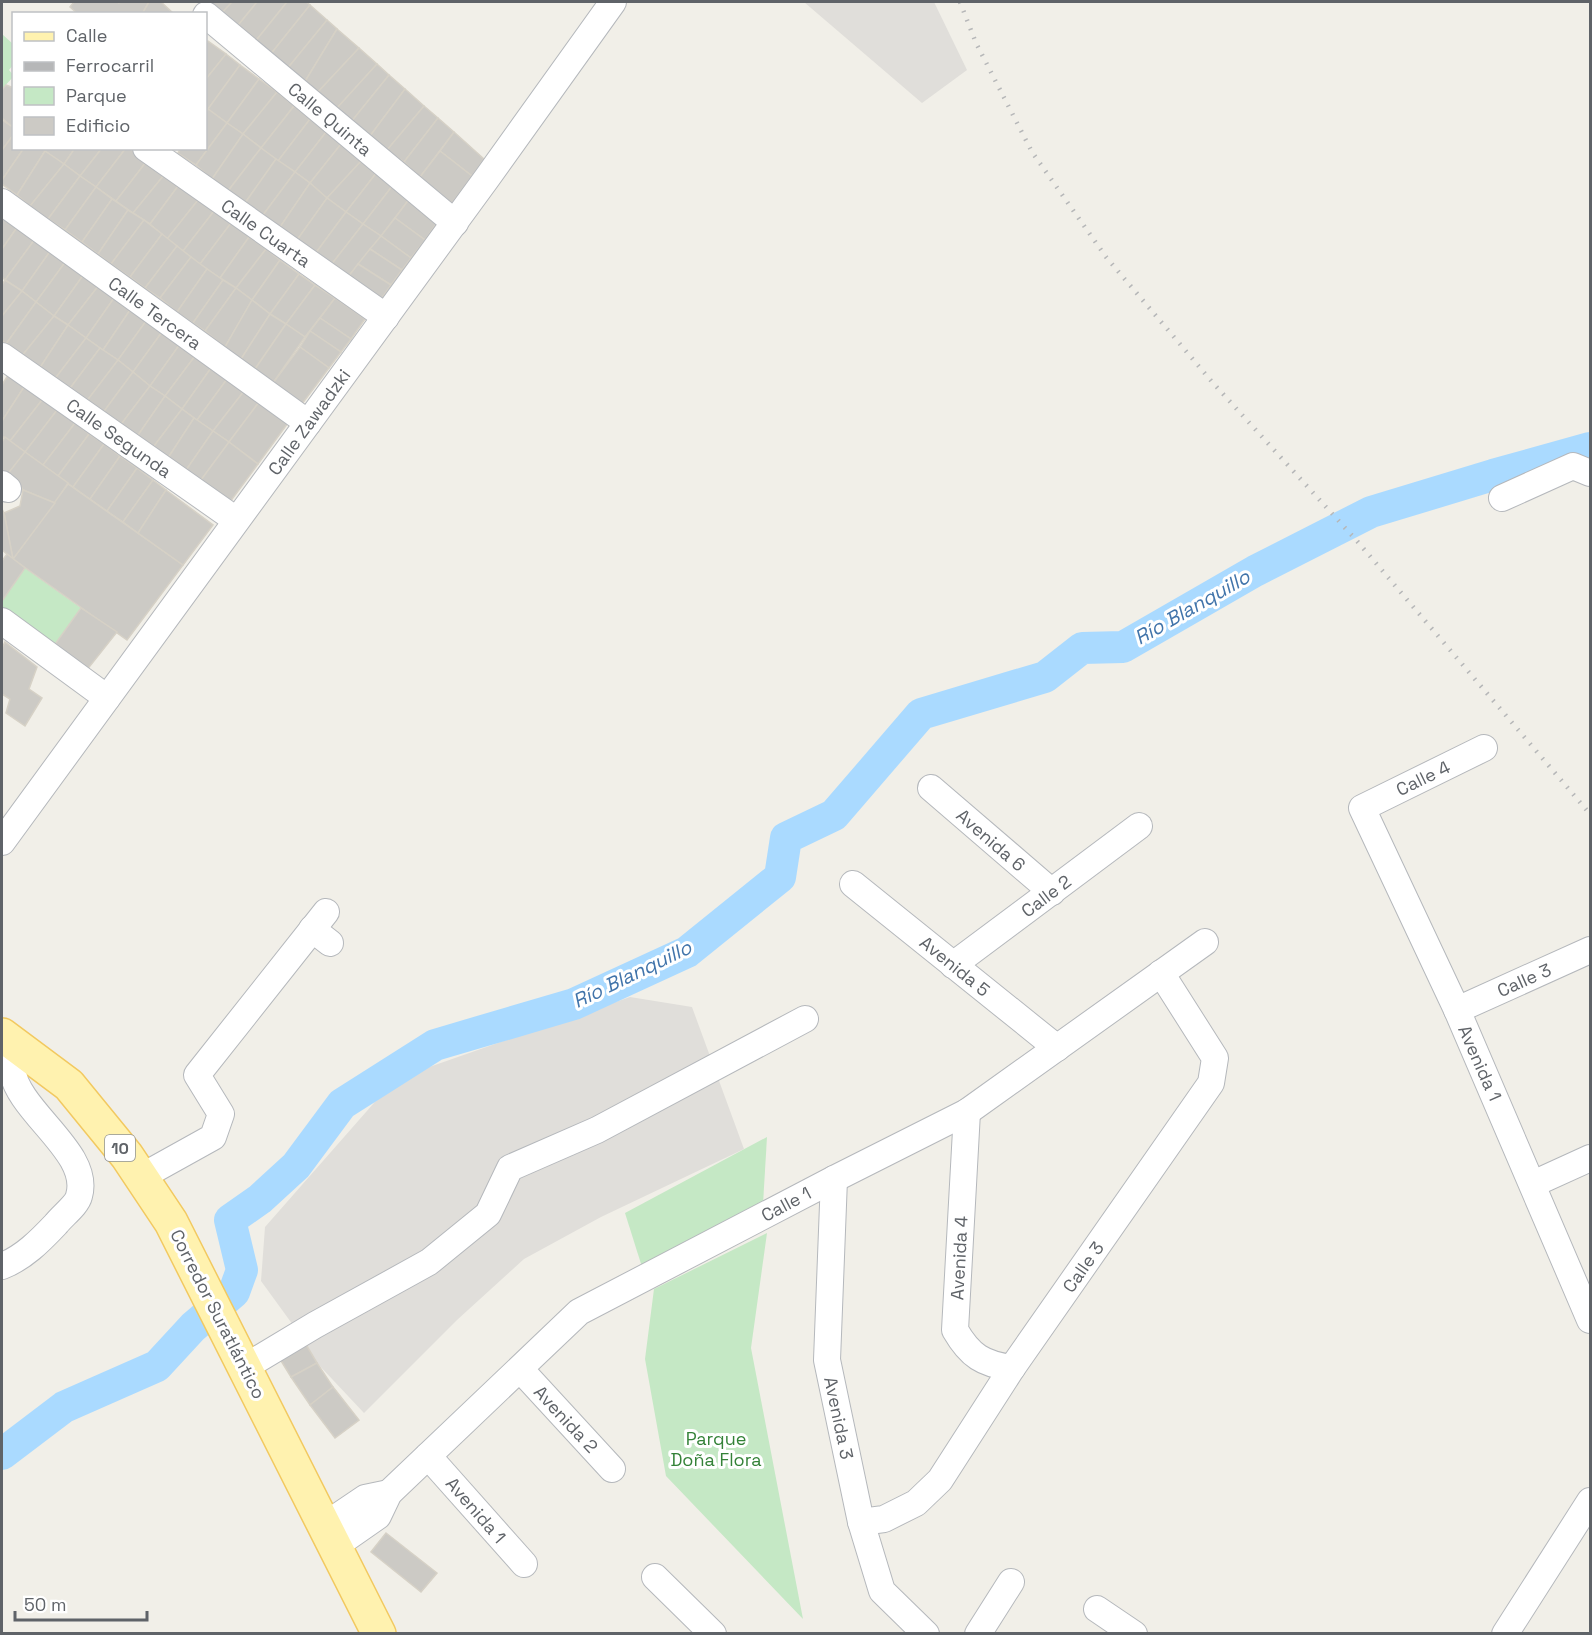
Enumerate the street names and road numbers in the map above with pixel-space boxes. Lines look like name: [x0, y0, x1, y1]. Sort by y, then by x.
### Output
street label: Calle Quinta: [283, 77, 377, 161]
street label: Calle Cuarta: [217, 194, 315, 272]
street label: Calle Tercera: [104, 271, 206, 355]
street label: Calle Zawadzki: [263, 364, 355, 480]
street label: Calle Segunda: [62, 393, 176, 483]
street label: Calle 4: [1392, 755, 1454, 801]
street label: Avenida 6: [952, 804, 1030, 876]
street label: Calle 2: [1016, 870, 1076, 922]
street label: Avenida 5: [915, 931, 995, 1001]
street label: Calle 3: [1493, 958, 1555, 1002]
street label: Avenida 1: [1453, 1022, 1507, 1104]
road number: 10: [105, 1135, 135, 1161]
street label: Calle 1: [757, 1181, 815, 1227]
street label: Avenida 4: [945, 1215, 973, 1301]
street label: Corredor Suratlántico: [165, 1225, 271, 1403]
street label: Calle 3: [1057, 1237, 1109, 1297]
street label: Avenida 3: [819, 1375, 859, 1461]
street label: Avenida 2: [529, 1380, 603, 1458]
street label: Avenida 1: [441, 1472, 511, 1548]

